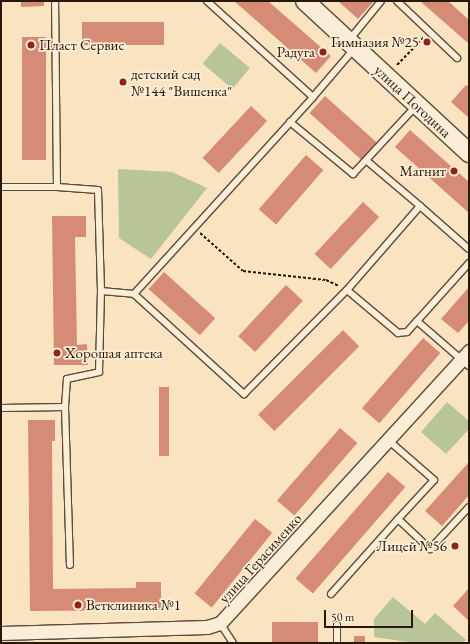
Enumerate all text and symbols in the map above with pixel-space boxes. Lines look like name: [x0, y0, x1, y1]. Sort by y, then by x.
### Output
place label: Гимназия №25: [331, 33, 419, 51]
place label: Пласт Сервис: [39, 36, 125, 54]
marker: Гимназия №25: [422, 37, 432, 47]
marker: Пласт Сервис: [26, 40, 36, 50]
place label: Радуга: [277, 43, 315, 61]
marker: Радуга: [318, 47, 328, 57]
street label: улица Погодина: [371, 61, 455, 141]
place label: детский сад №144 "Вишенка": [131, 64, 232, 99]
marker: детский сад №144 "Вишенка": [118, 77, 128, 87]
place label: Магнит: [400, 162, 446, 180]
marker: Магнит: [449, 166, 459, 176]
place label: Хорошая аптека: [65, 344, 163, 362]
marker: Хорошая аптека: [52, 348, 62, 358]
street label: улица Герасименко: [215, 509, 305, 607]
place label: Лицей №56: [377, 537, 447, 555]
marker: Лицей №56: [450, 541, 460, 551]
place label: Ветклиника №1: [86, 596, 181, 614]
marker: Ветклиника №1: [73, 600, 83, 610]
scale bar: [326, 602, 415, 628]
text: 50 m: [331, 609, 354, 625]

